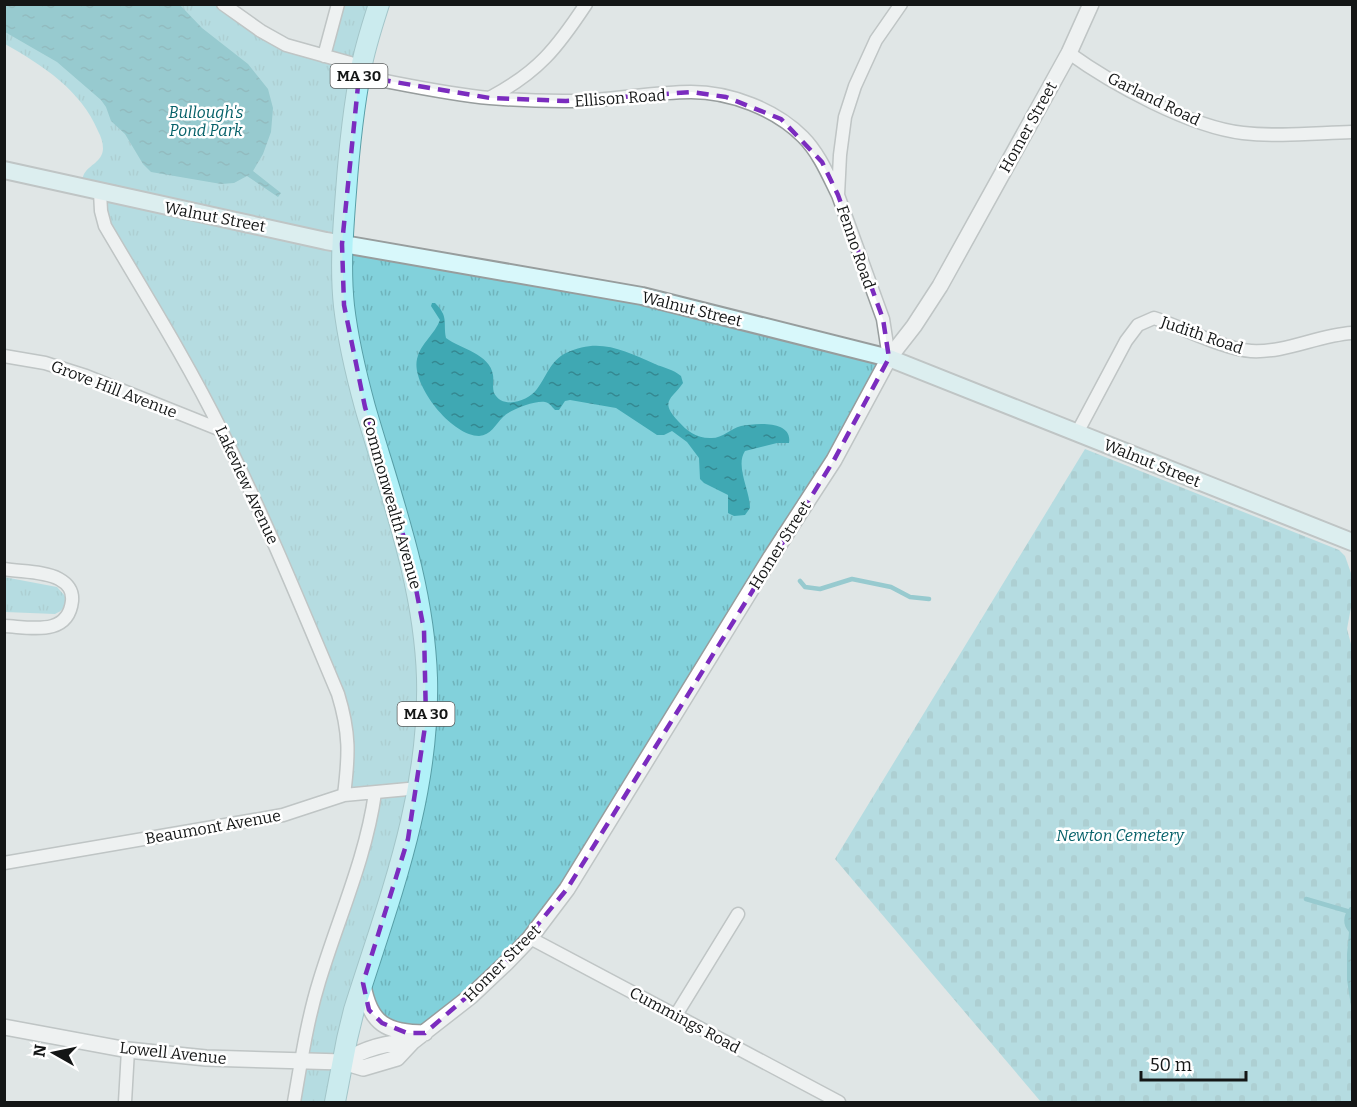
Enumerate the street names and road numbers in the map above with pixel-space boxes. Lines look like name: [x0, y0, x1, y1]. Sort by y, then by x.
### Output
road number: MA 30: [330, 64, 388, 88]
street label: Garland Road: [1105, 68, 1204, 130]
street label: Homer Street: [995, 78, 1061, 176]
street label: Ellison Road: [574, 85, 667, 111]
street label: Walnut Street: [163, 198, 267, 236]
street label: Fenno Road: [833, 203, 879, 292]
street label: Walnut Street: [640, 287, 744, 331]
street label: Judith Road: [1157, 312, 1246, 358]
street label: Grove Hill Avenue: [48, 356, 180, 422]
street label: Commonwealth Avenue: [358, 415, 426, 591]
street label: Lakeview Avenue: [211, 423, 283, 547]
street label: Walnut Street: [1101, 435, 1203, 491]
street label: Homer Street: [745, 497, 815, 593]
road number: MA 30: [398, 702, 454, 726]
street label: Beaumont Avenue: [144, 806, 282, 848]
street label: Homer Street: [460, 920, 545, 1005]
street label: Cummings Road: [626, 983, 744, 1057]
street label: Lowell Avenue: [119, 1038, 227, 1068]

